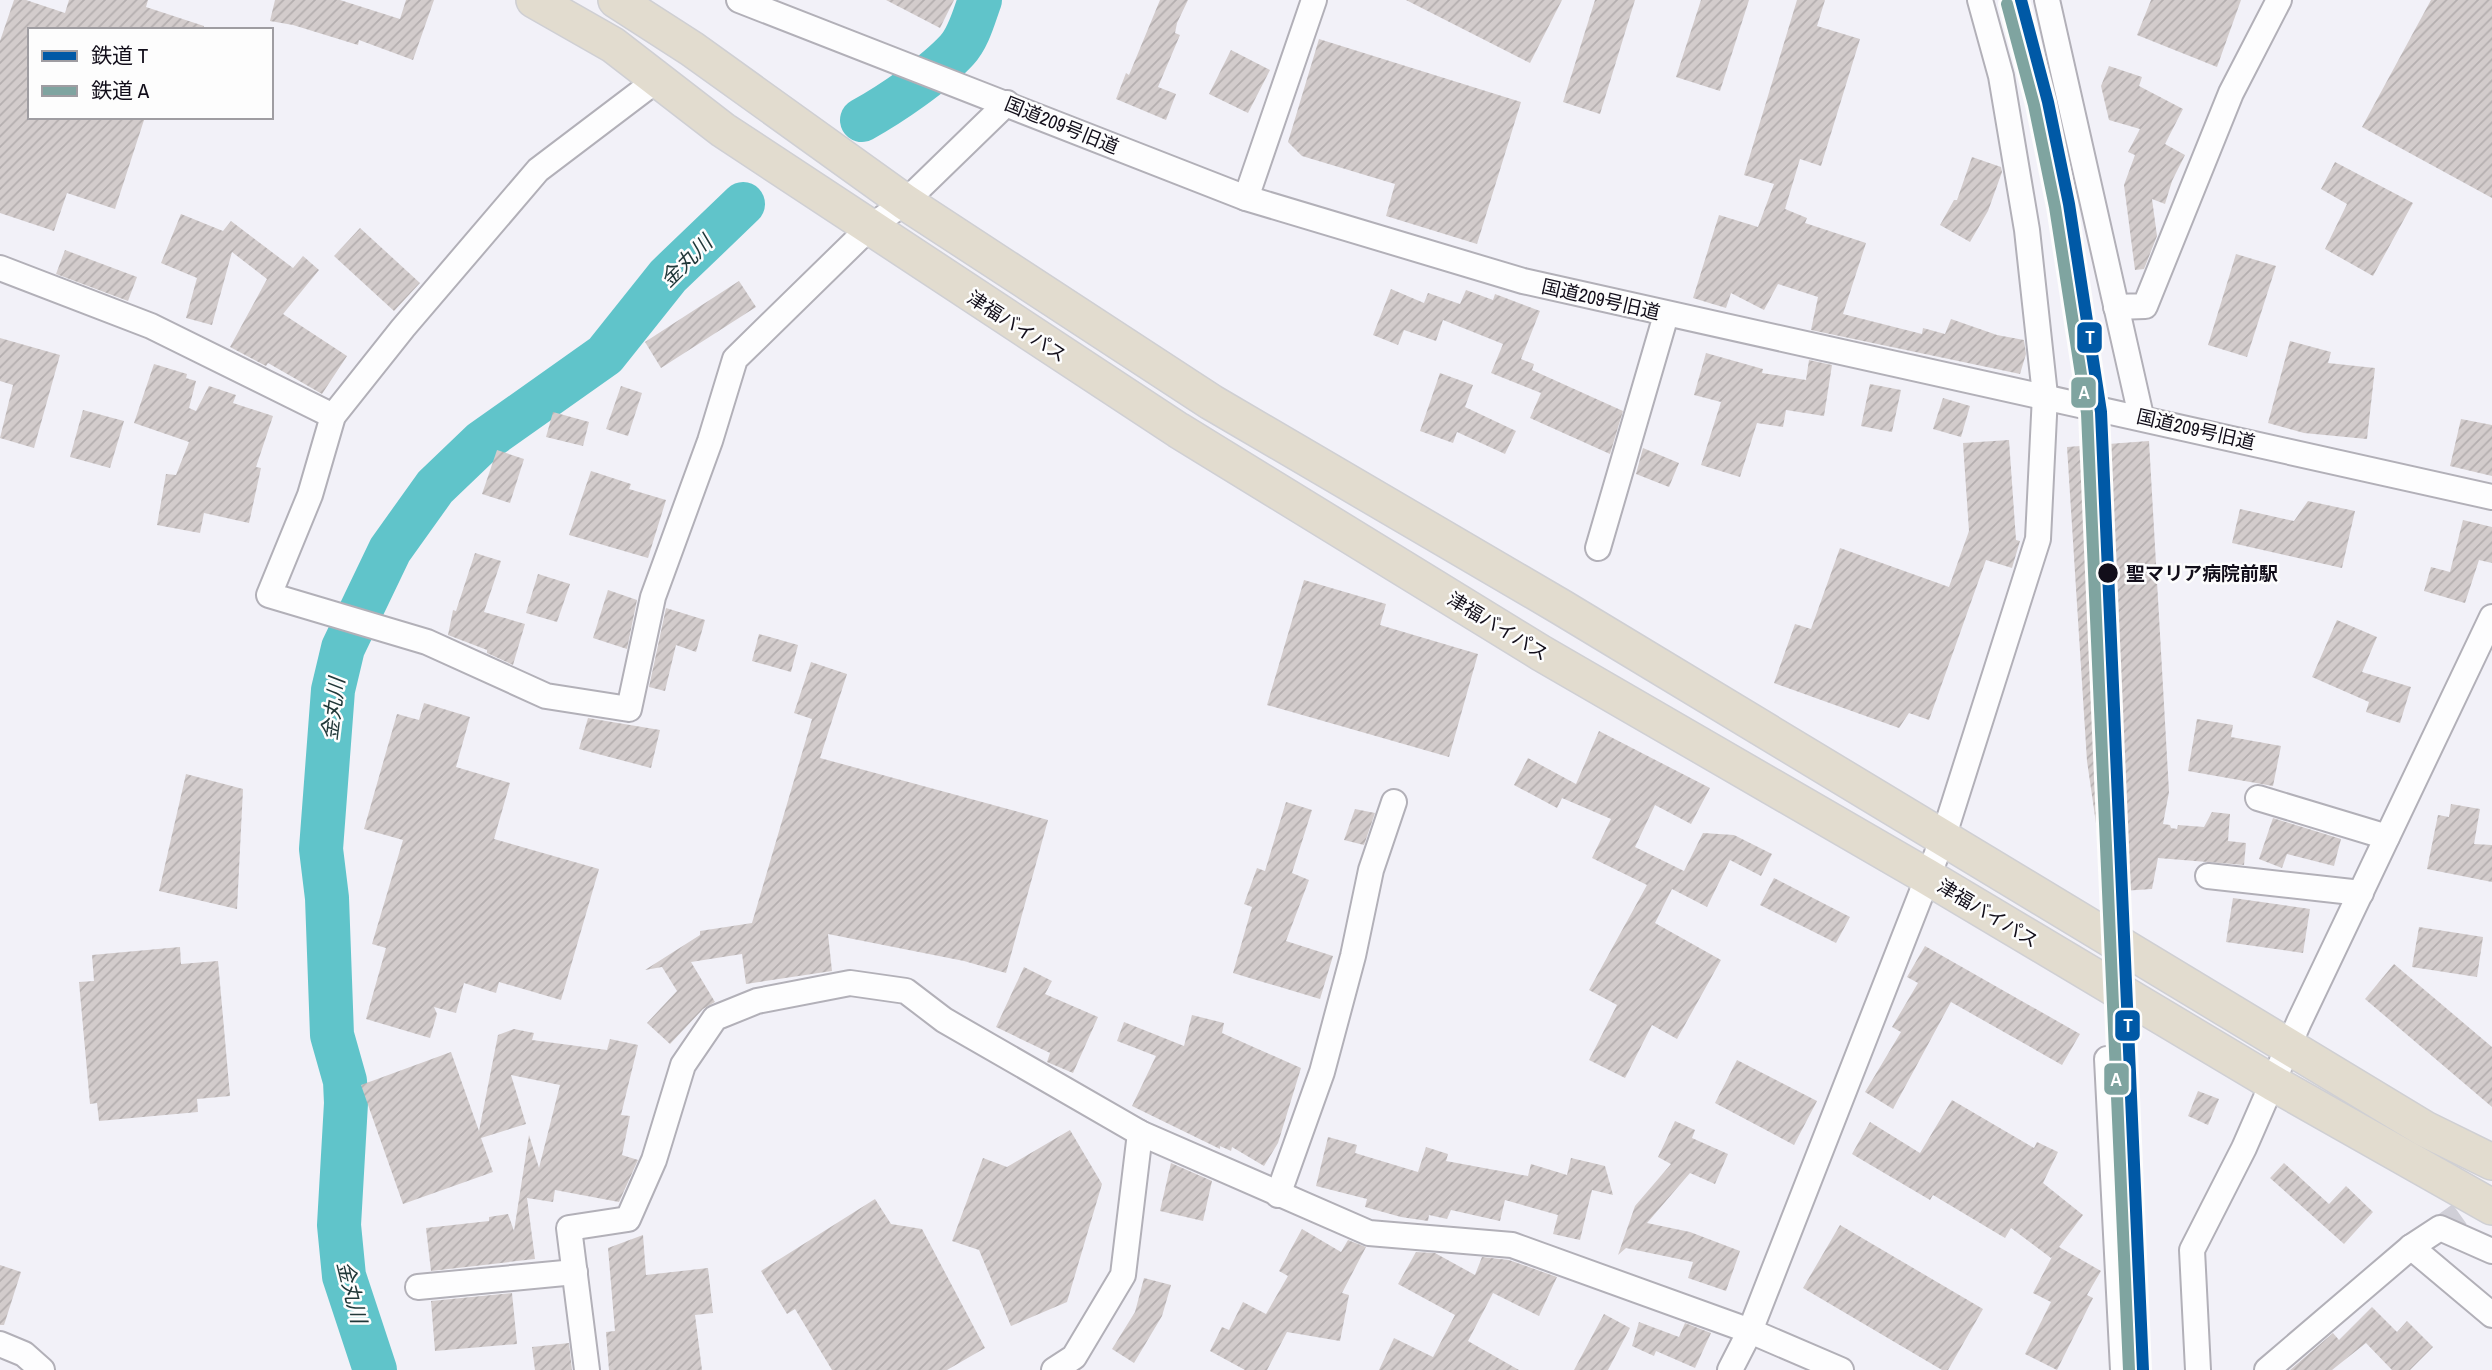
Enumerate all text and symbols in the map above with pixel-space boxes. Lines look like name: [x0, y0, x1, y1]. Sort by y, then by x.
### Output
legend: [28, 28, 273, 119]
text: 鉄道 T: [91, 41, 149, 70]
text: 鉄道 A: [91, 76, 150, 105]
street label: 国道209号旧道: [1001, 90, 1123, 160]
water label: 金丸川: [653, 227, 720, 294]
street label: 国道209号旧道: [1539, 273, 1663, 325]
street label: 津福バイパス: [962, 284, 1072, 368]
line badge: T: [2076, 321, 2103, 354]
text: T: [2085, 324, 2095, 350]
line badge: A: [2070, 376, 2097, 409]
text: A: [2078, 379, 2090, 405]
street label: 国道209号旧道: [2134, 403, 2258, 455]
place label: 聖マリア病院前駅: [2126, 560, 2278, 586]
marker: 聖マリア病院前駅: [2096, 561, 2120, 585]
street label: 津福バイパス: [1443, 586, 1553, 666]
water label: 金丸川: [315, 674, 351, 742]
street label: 津福バイパス: [1933, 873, 2043, 953]
line badge: T: [2114, 1009, 2141, 1042]
text: T: [2123, 1012, 2133, 1038]
line badge: A: [2103, 1062, 2130, 1096]
text: A: [2110, 1066, 2122, 1092]
water label: 金丸川: [330, 1258, 374, 1328]

